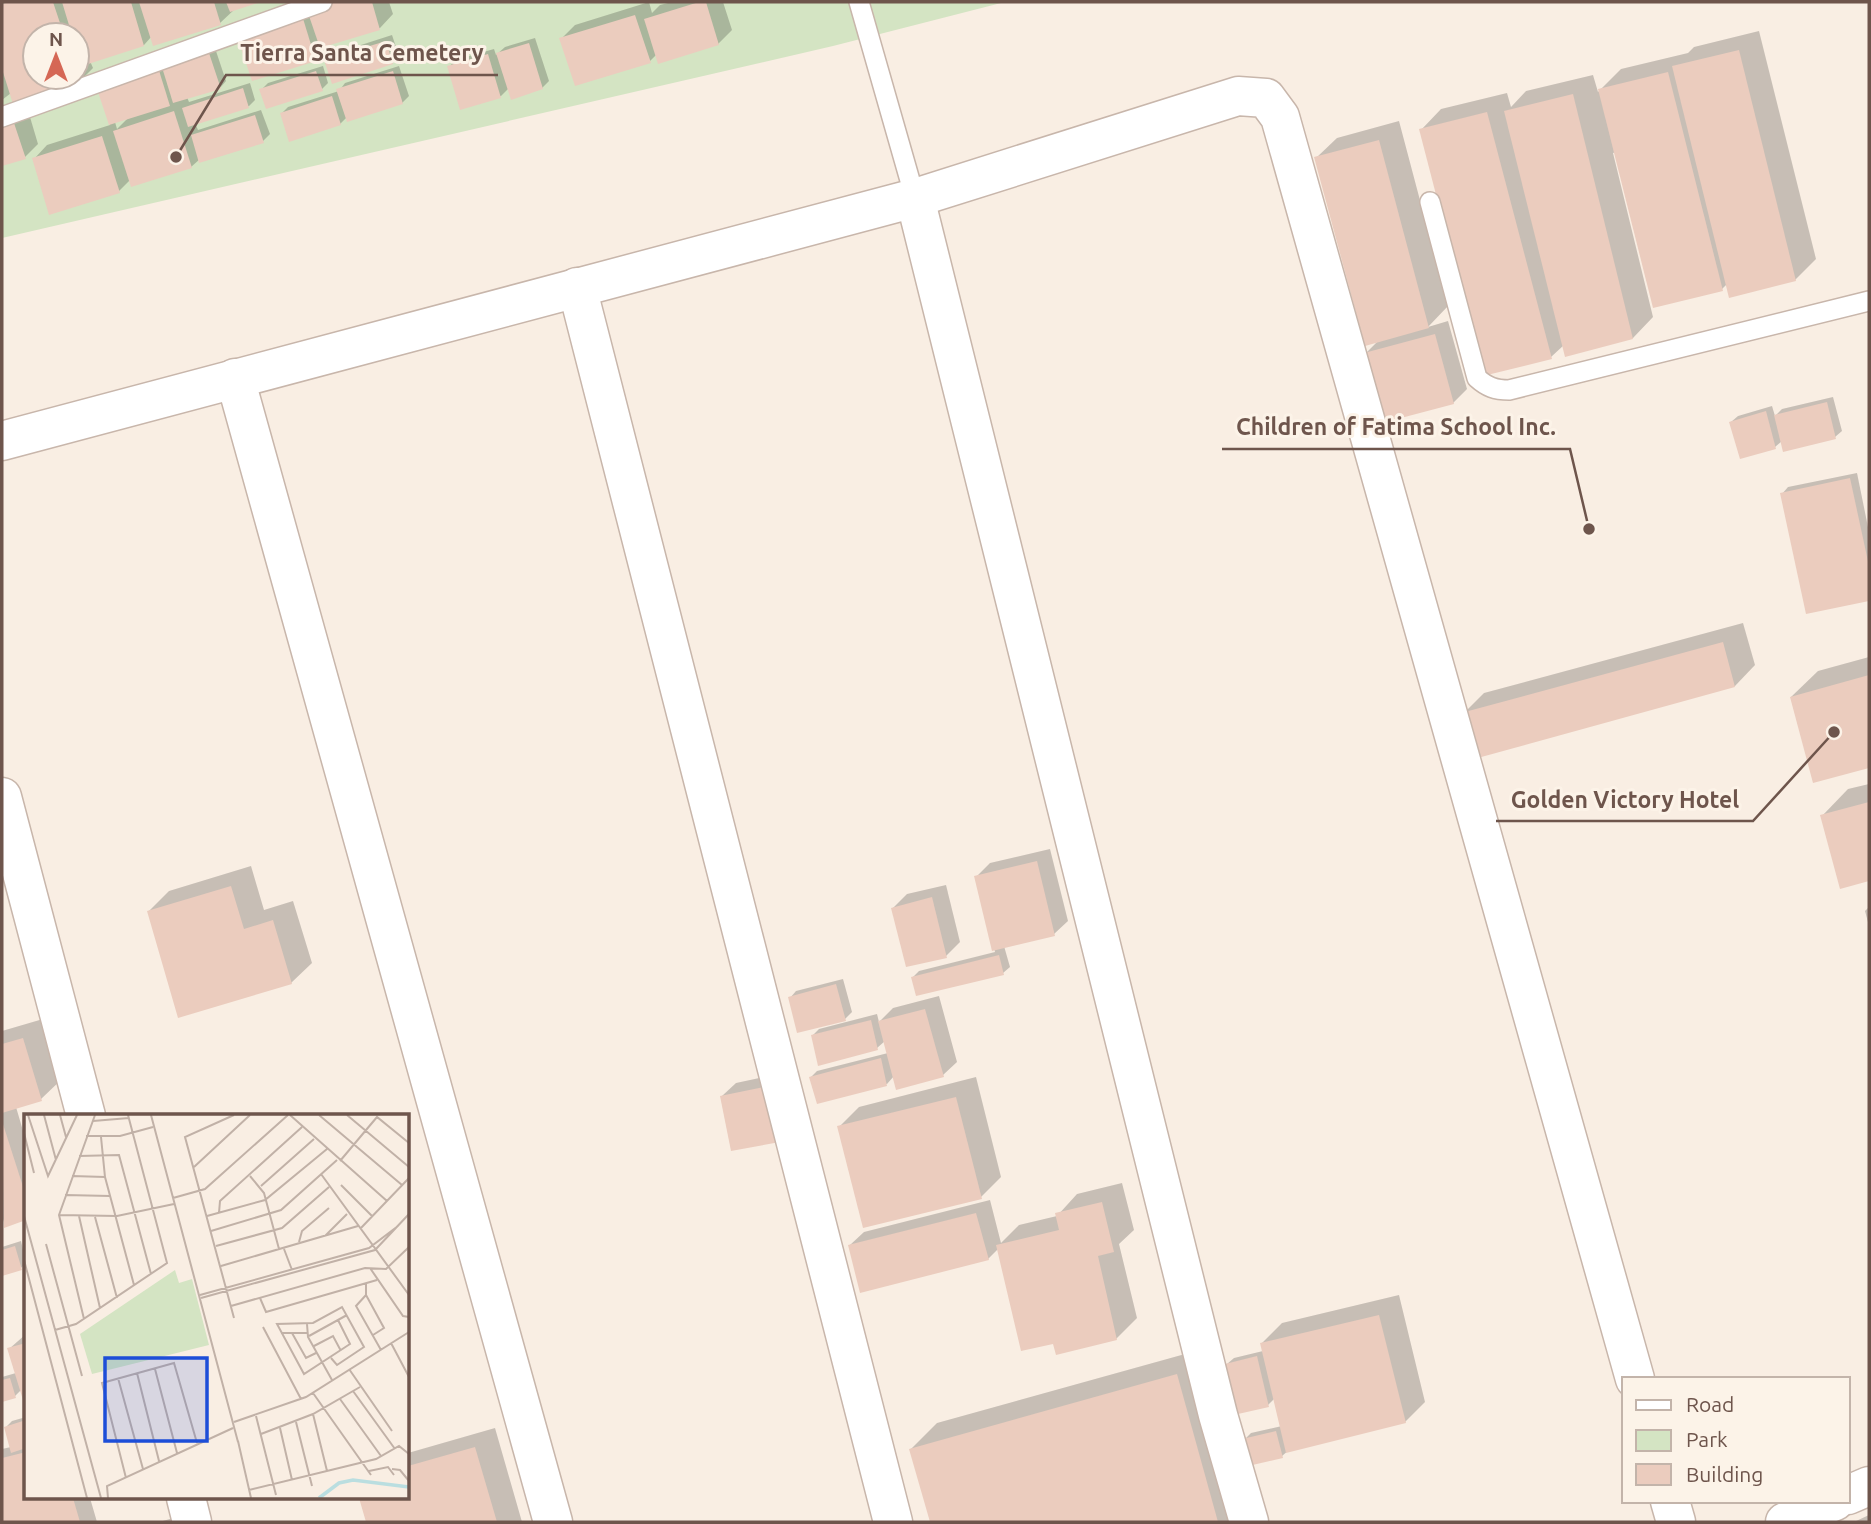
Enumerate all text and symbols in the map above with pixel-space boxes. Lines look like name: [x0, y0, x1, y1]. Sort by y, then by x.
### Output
north arrow: [21, 21, 91, 91]
text: N: [49, 28, 63, 50]
callout: Tierra Santa Cemetery: [226, 31, 498, 75]
text: Tierra Santa Cemetery: [240, 40, 484, 65]
callout: Children of Fatima School Inc.: [1222, 405, 1570, 449]
text: Children of Fatima School Inc.: [1236, 414, 1556, 439]
callout: Golden Victory Hotel: [1496, 777, 1753, 821]
text: Golden Victory Hotel: [1511, 787, 1739, 812]
inset map: [24, 1114, 410, 1500]
legend: [1622, 1377, 1850, 1503]
text: Road: [1686, 1392, 1734, 1416]
text: Park: [1686, 1427, 1728, 1451]
text: Building: [1686, 1462, 1763, 1486]

